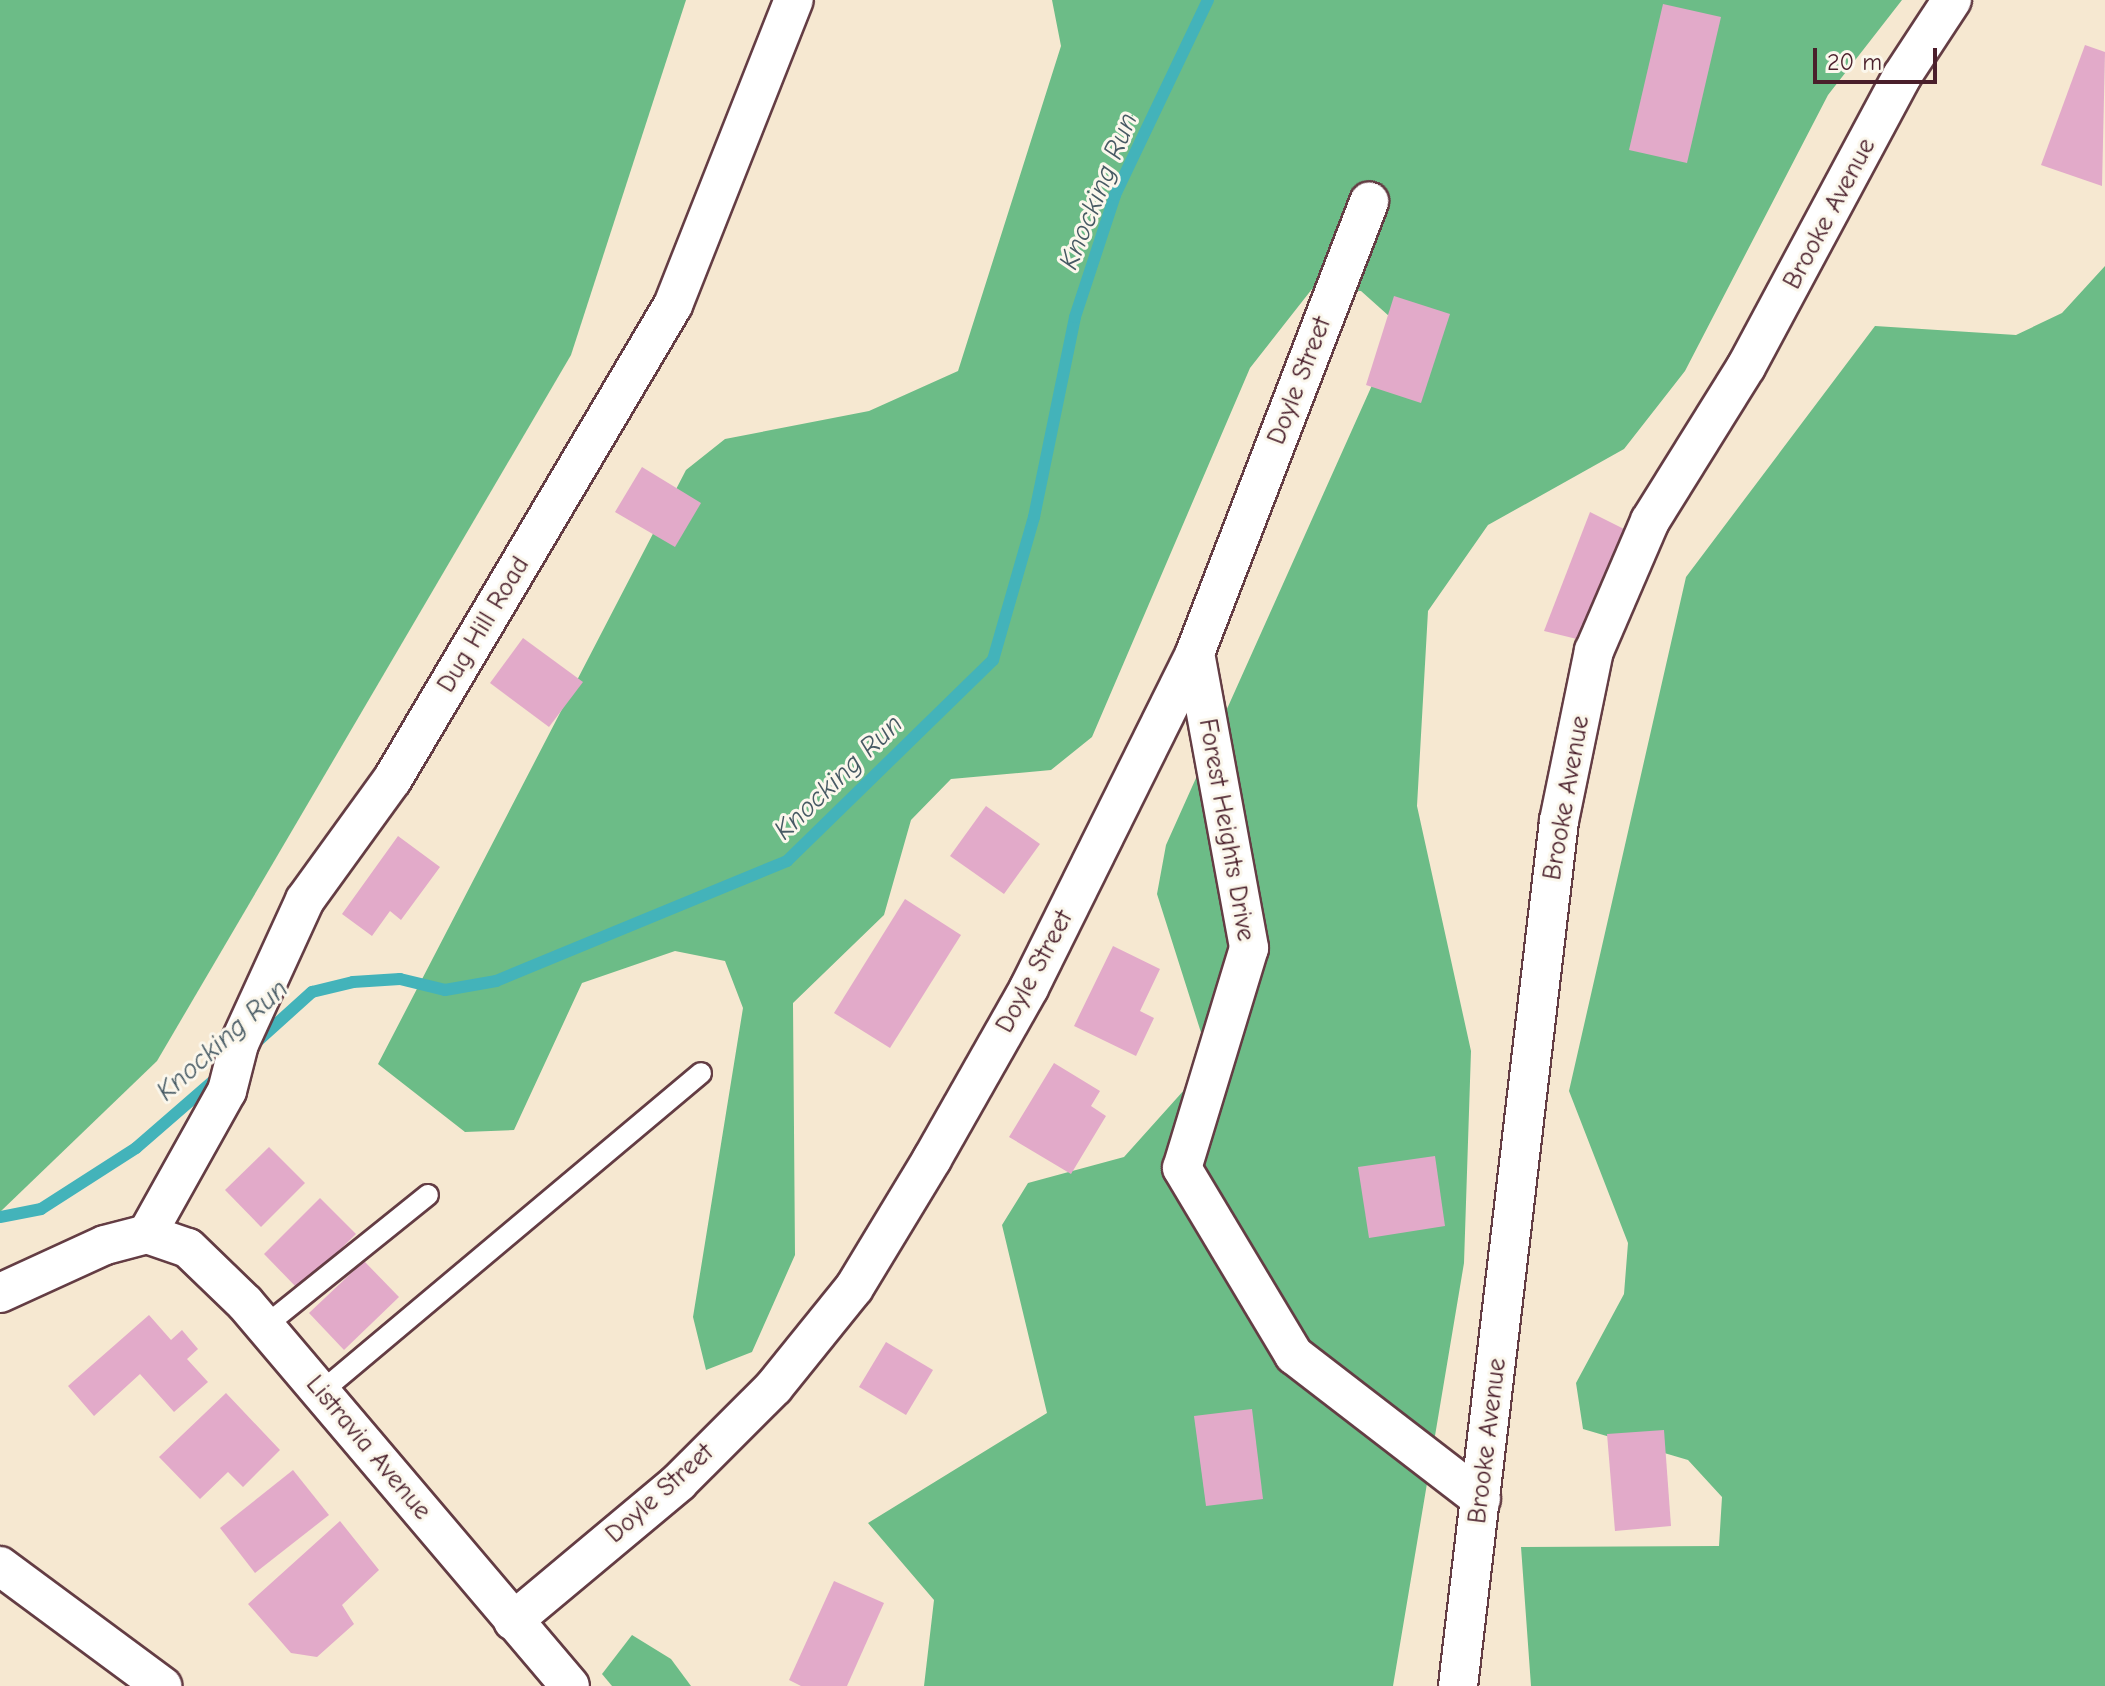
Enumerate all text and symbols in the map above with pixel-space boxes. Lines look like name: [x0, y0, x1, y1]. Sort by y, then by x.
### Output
scale bar: [1817, 32, 1941, 82]
text: 20 m: [1827, 48, 1882, 76]
water label: Knocking Run: [1051, 108, 1145, 274]
street label: Brooke Avenue: [1777, 133, 1883, 295]
street label: Doyle Street: [1261, 313, 1339, 449]
street label: Dug Hill Road: [431, 551, 537, 699]
water label: Knocking Run: [767, 707, 909, 847]
street label: Brooke Avenue: [1537, 713, 1597, 883]
street label: Forest Heights Drive: [1191, 716, 1261, 944]
street label: Doyle Street: [990, 905, 1080, 1039]
water label: Knocking Run: [149, 972, 295, 1108]
street label: Brooke Avenue: [1462, 1357, 1514, 1525]
street label: Listravia Avenue: [299, 1370, 437, 1526]
street label: Doyle Street: [600, 1438, 720, 1550]

